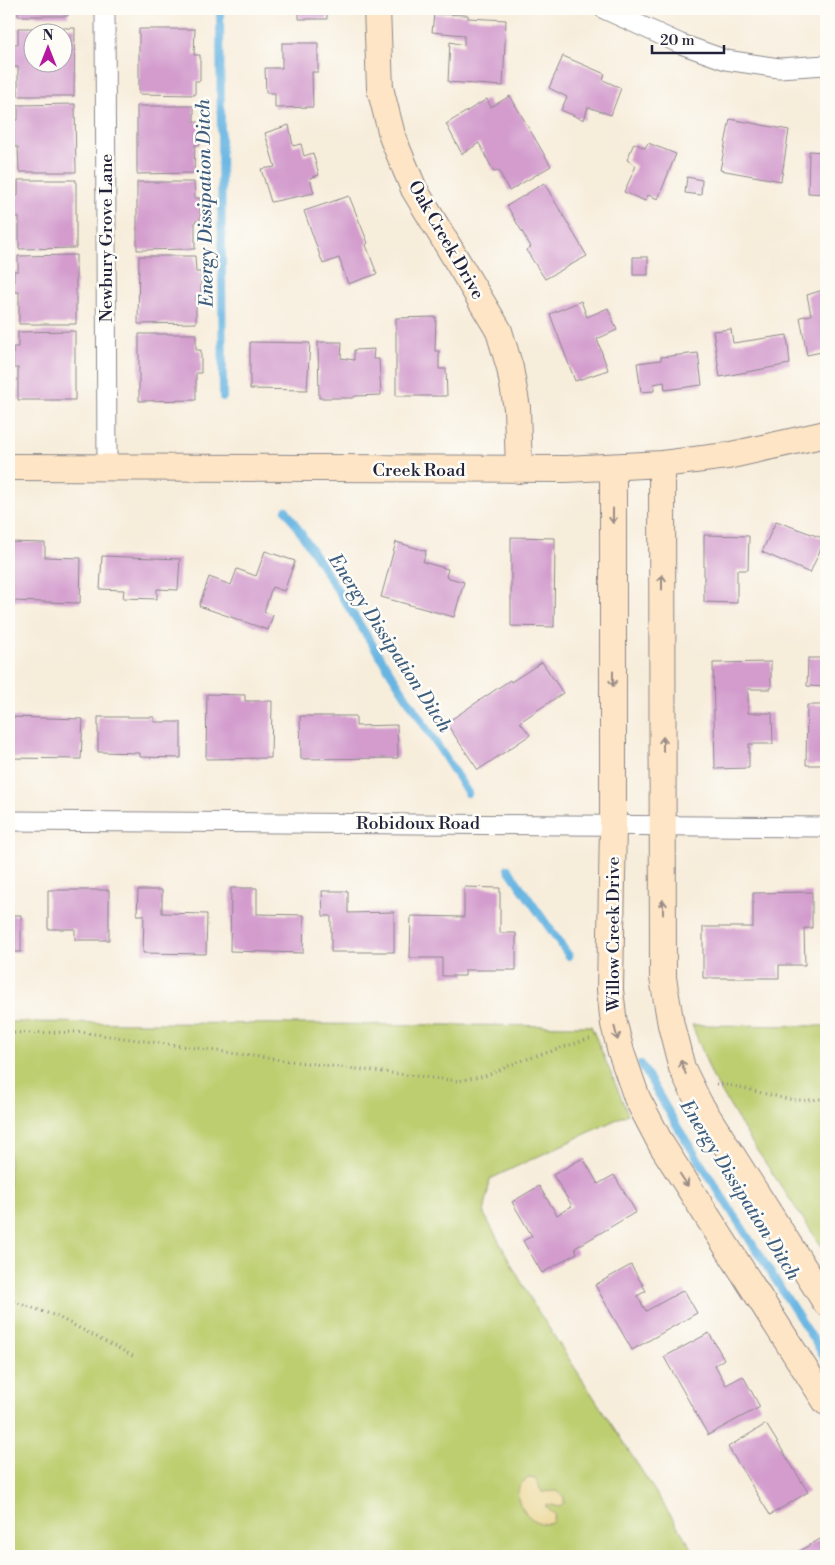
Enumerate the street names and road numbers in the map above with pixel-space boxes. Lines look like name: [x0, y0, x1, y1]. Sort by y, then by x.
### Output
street label: Newbury Grove Lane: [95, 154, 118, 322]
street label: Oak Creek Drive: [403, 176, 489, 304]
street label: Creek Road: [372, 459, 466, 482]
street label: Robidoux Road: [356, 812, 481, 835]
street label: Willow Creek Drive: [602, 856, 625, 1013]

